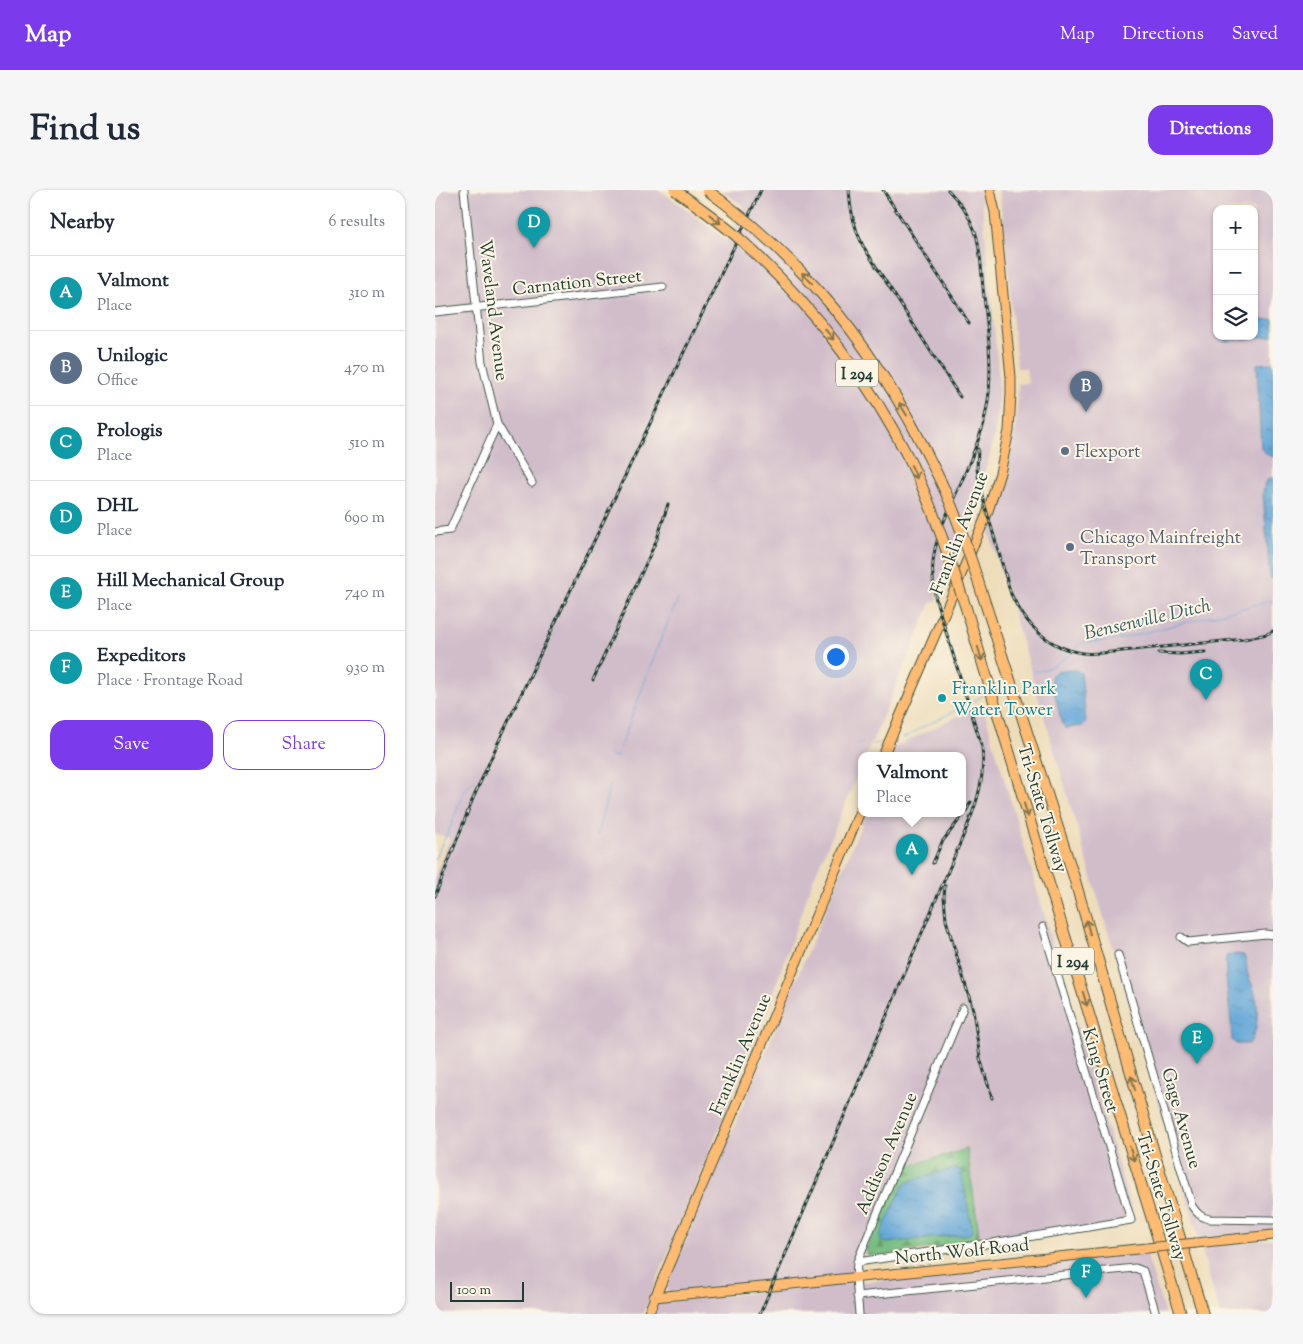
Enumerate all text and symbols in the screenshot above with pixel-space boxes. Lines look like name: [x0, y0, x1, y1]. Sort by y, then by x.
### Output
text: Map: [25, 18, 71, 52]
text: Map: [1060, 22, 1095, 48]
text: Directions: [1123, 22, 1204, 48]
text: Saved: [1232, 22, 1278, 48]
text: Find us: [30, 105, 140, 156]
button: Directions: [1148, 105, 1273, 155]
map controls: [1213, 205, 1258, 340]
button: +: [1213, 205, 1258, 250]
pin: D: [518, 207, 550, 248]
text: Nearby: [50, 208, 115, 238]
text: 6 results: [329, 211, 385, 234]
one-way arrow: [708, 213, 721, 224]
street label: Waveland Avenue: [470, 238, 514, 382]
button: −: [1213, 250, 1258, 295]
street label: Carnation Street: [511, 264, 643, 304]
text: Valmont: [97, 268, 169, 295]
one-way arrow: [801, 272, 813, 284]
text: A: [60, 282, 73, 305]
text: 310 m: [348, 282, 385, 305]
text: Place: [97, 295, 132, 318]
button: layers: [1213, 295, 1258, 340]
one-way arrow: [823, 327, 834, 340]
text: Unilogic: [97, 343, 168, 370]
text: B: [61, 357, 71, 380]
text: 470 m: [344, 357, 385, 380]
road number: I 294: [836, 360, 878, 387]
text: Office: [97, 370, 138, 393]
pin: B: [1070, 371, 1102, 412]
one-way arrow: [897, 402, 907, 416]
text: Prologis: [97, 418, 163, 445]
text: C: [60, 432, 72, 455]
text: 510 m: [349, 432, 385, 455]
place label: Flexport: [1075, 440, 1140, 466]
text: Place: [97, 445, 132, 468]
marker: Flexport: [1059, 445, 1071, 457]
one-way arrow: [910, 464, 920, 479]
street label: Franklin Avenue: [925, 468, 996, 599]
text: DHL: [97, 493, 139, 520]
text: D: [60, 507, 72, 530]
text: 690 m: [344, 507, 385, 530]
text: Place: [97, 520, 132, 543]
place label: Chicago Mainfreight Transport: [1080, 526, 1241, 573]
marker: Chicago Mainfreight Transport: [1064, 541, 1076, 553]
text: Hill Mechanical Group: [97, 568, 284, 595]
text: E: [61, 582, 71, 605]
text: 740 m: [345, 582, 385, 605]
water label: Bensenville Ditch: [1082, 593, 1214, 648]
text: Place: [97, 595, 132, 618]
text: Expeditors: [97, 643, 186, 670]
your location: [823, 644, 849, 670]
one-way arrow: [975, 646, 985, 662]
text: F: [62, 657, 70, 680]
text: 930 m: [346, 657, 385, 680]
pin: C: [1190, 659, 1222, 700]
text: Place · Frontage Road: [97, 670, 243, 693]
place label: Franklin Park Water Tower: [952, 677, 1056, 724]
marker: Franklin Park Water Tower: [936, 692, 948, 704]
button: Save: [50, 720, 213, 770]
button: Share: [223, 720, 385, 770]
street label: Tri-State Tollway: [1009, 741, 1073, 876]
popup: [858, 752, 966, 817]
text: Valmont: [876, 760, 948, 787]
text: Place: [876, 787, 911, 810]
one-way arrow: [1022, 802, 1032, 818]
pin: A: [896, 834, 928, 875]
one-way arrow: [1083, 919, 1093, 935]
road number: I 294: [1052, 948, 1094, 974]
street label: Franklin Avenue: [704, 990, 779, 1120]
one-way arrow: [1080, 991, 1090, 1007]
pin: E: [1181, 1023, 1213, 1064]
street label: King Street: [1074, 1025, 1124, 1116]
street label: Gage Avenue: [1153, 1065, 1207, 1172]
one-way arrow: [1128, 1075, 1138, 1091]
street label: Addison Avenue: [850, 1089, 925, 1219]
street label: Tri-State Tollway: [1128, 1129, 1192, 1264]
one-way arrow: [1128, 1146, 1138, 1162]
street label: North Wolf Road: [894, 1233, 1031, 1273]
pin: F: [1070, 1257, 1102, 1298]
scale bar: [450, 1279, 524, 1302]
text: 100 m: [457, 1281, 491, 1301]

